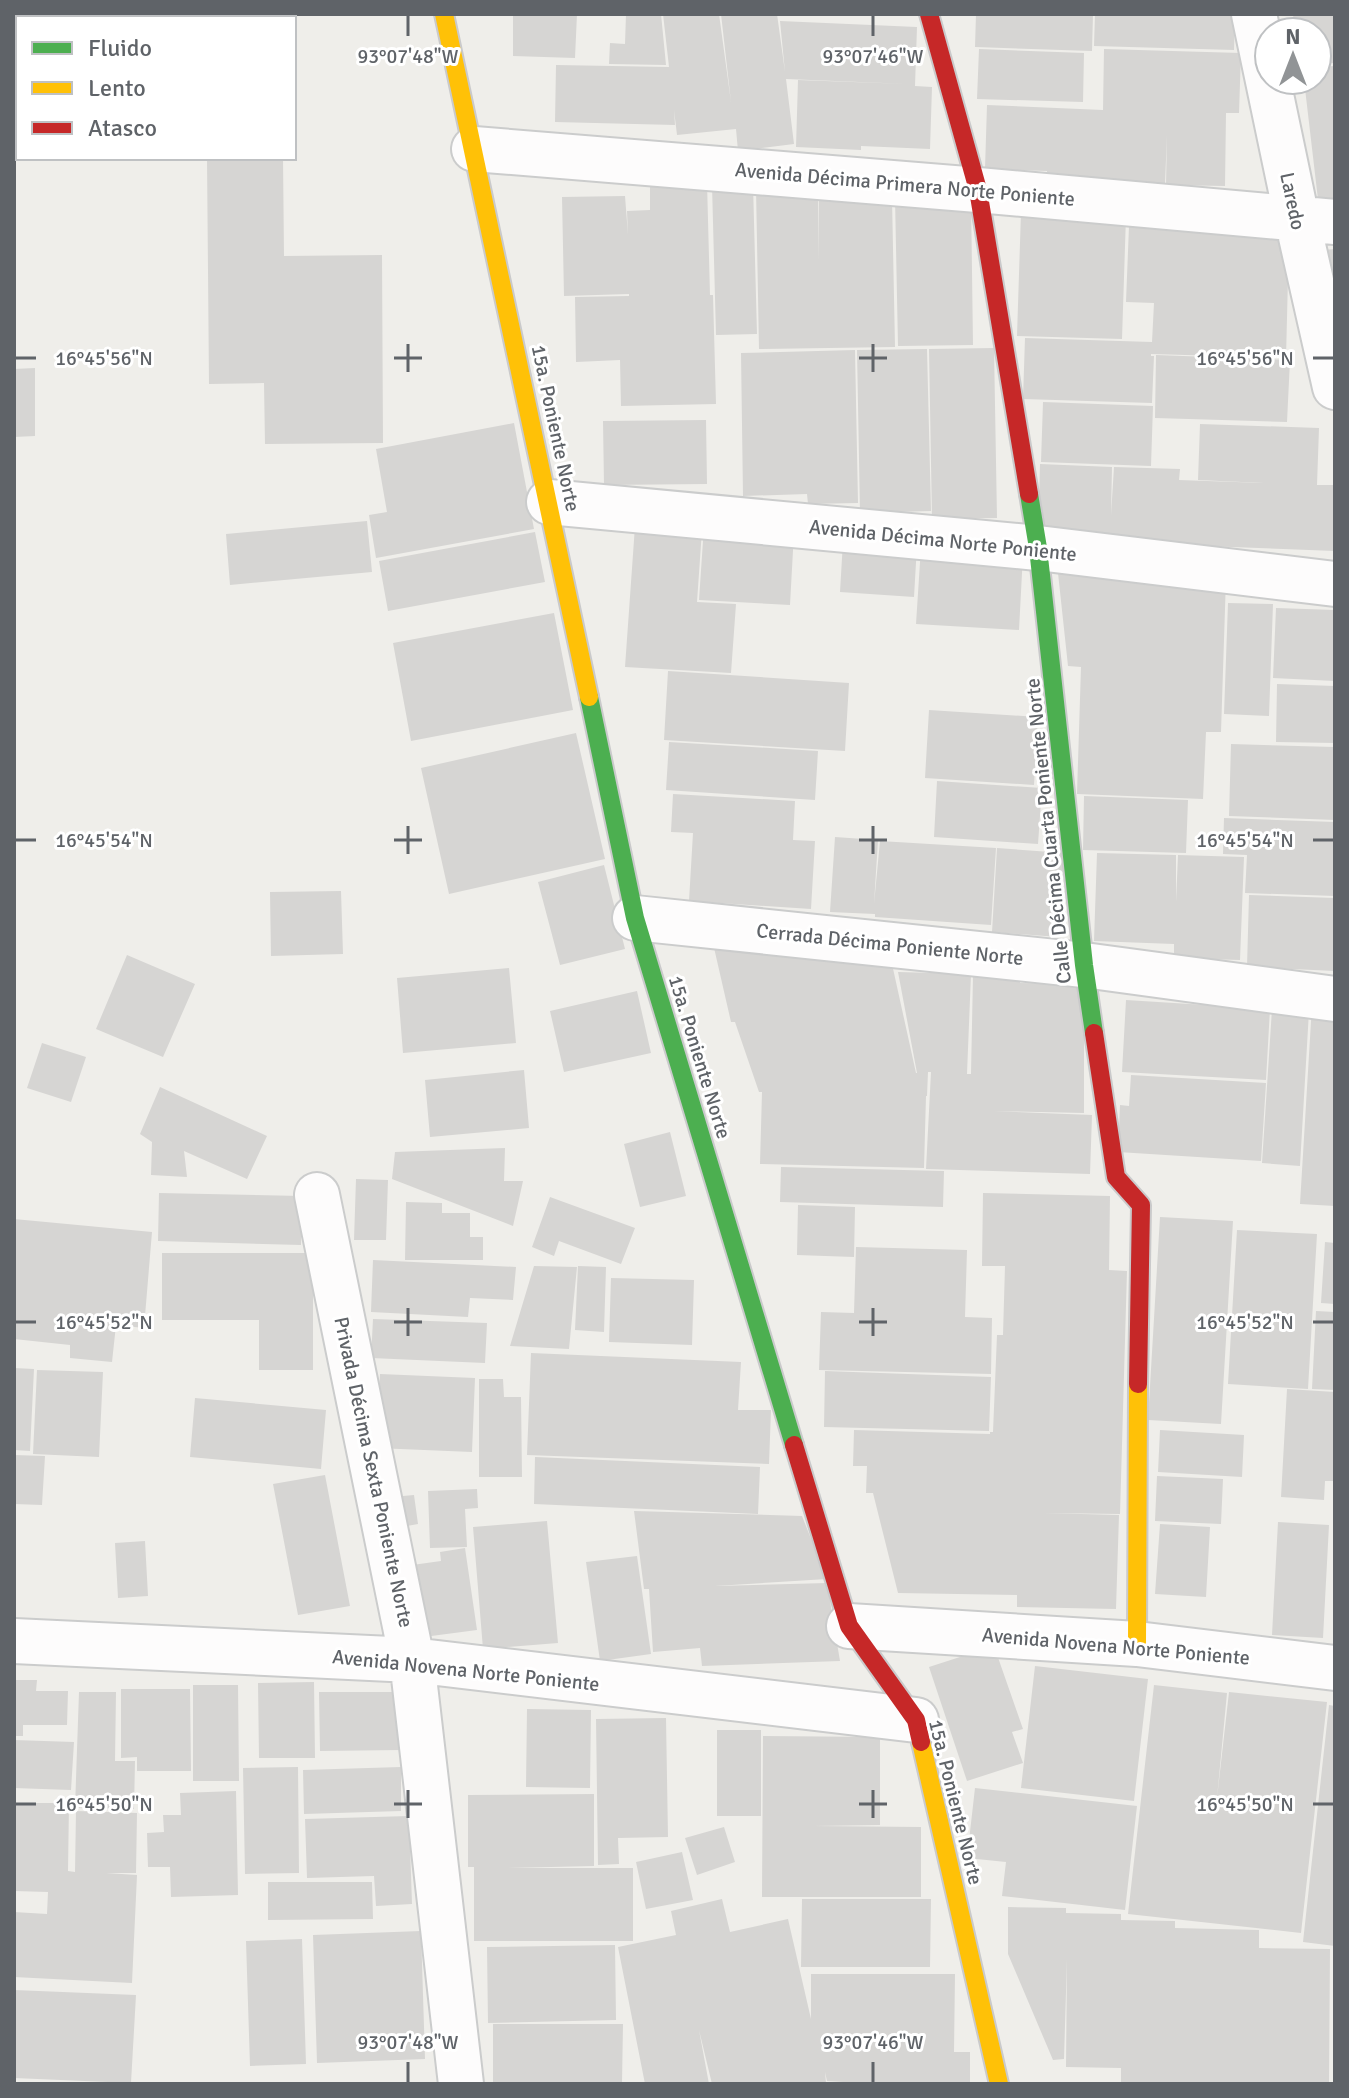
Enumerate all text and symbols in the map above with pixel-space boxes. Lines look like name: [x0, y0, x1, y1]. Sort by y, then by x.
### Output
legend: [16, 16, 296, 160]
north arrow: [1253, 16, 1333, 96]
text: N: [1285, 23, 1301, 50]
text: Fluido: [88, 33, 152, 63]
text: 93°07'48"W: [357, 44, 459, 69]
text: 93°07'46"W: [822, 44, 924, 69]
text: Lento: [88, 73, 146, 103]
text: Atasco: [88, 113, 157, 143]
street label: Avenida Décima Primera Norte Poniente: [734, 157, 1076, 212]
street label: Laredo: [1274, 170, 1311, 232]
street label: 15a. Poniente Norte: [526, 343, 585, 514]
text: 16°45'56"N: [55, 346, 153, 371]
text: 16°45'56"N: [1196, 346, 1294, 371]
street label: Avenida Décima Norte Poniente: [808, 514, 1078, 567]
street label: Calle Décima Cuarta Poniente Norte: [1020, 677, 1077, 985]
text: 16°45'54"N: [55, 828, 153, 853]
text: 16°45'54"N: [1196, 828, 1294, 853]
street label: Cerrada Décima Poniente Norte: [755, 918, 1025, 971]
street label: 15a. Poniente Norte: [663, 972, 736, 1142]
text: 16°45'52"N: [55, 1310, 153, 1335]
text: 16°45'52"N: [1196, 1310, 1294, 1335]
street label: Privada Décima Sexta Poniente Norte: [328, 1315, 419, 1630]
street label: Avenida Novena Norte Poniente: [981, 1622, 1251, 1671]
street label: Avenida Novena Norte Poniente: [331, 1644, 601, 1697]
street label: 15a. Poniente Norte: [923, 1717, 988, 1887]
text: 16°45'50"N: [55, 1792, 153, 1817]
text: 16°45'50"N: [1196, 1792, 1294, 1817]
text: 93°07'48"W: [357, 2030, 459, 2055]
text: 93°07'46"W: [822, 2030, 924, 2055]

